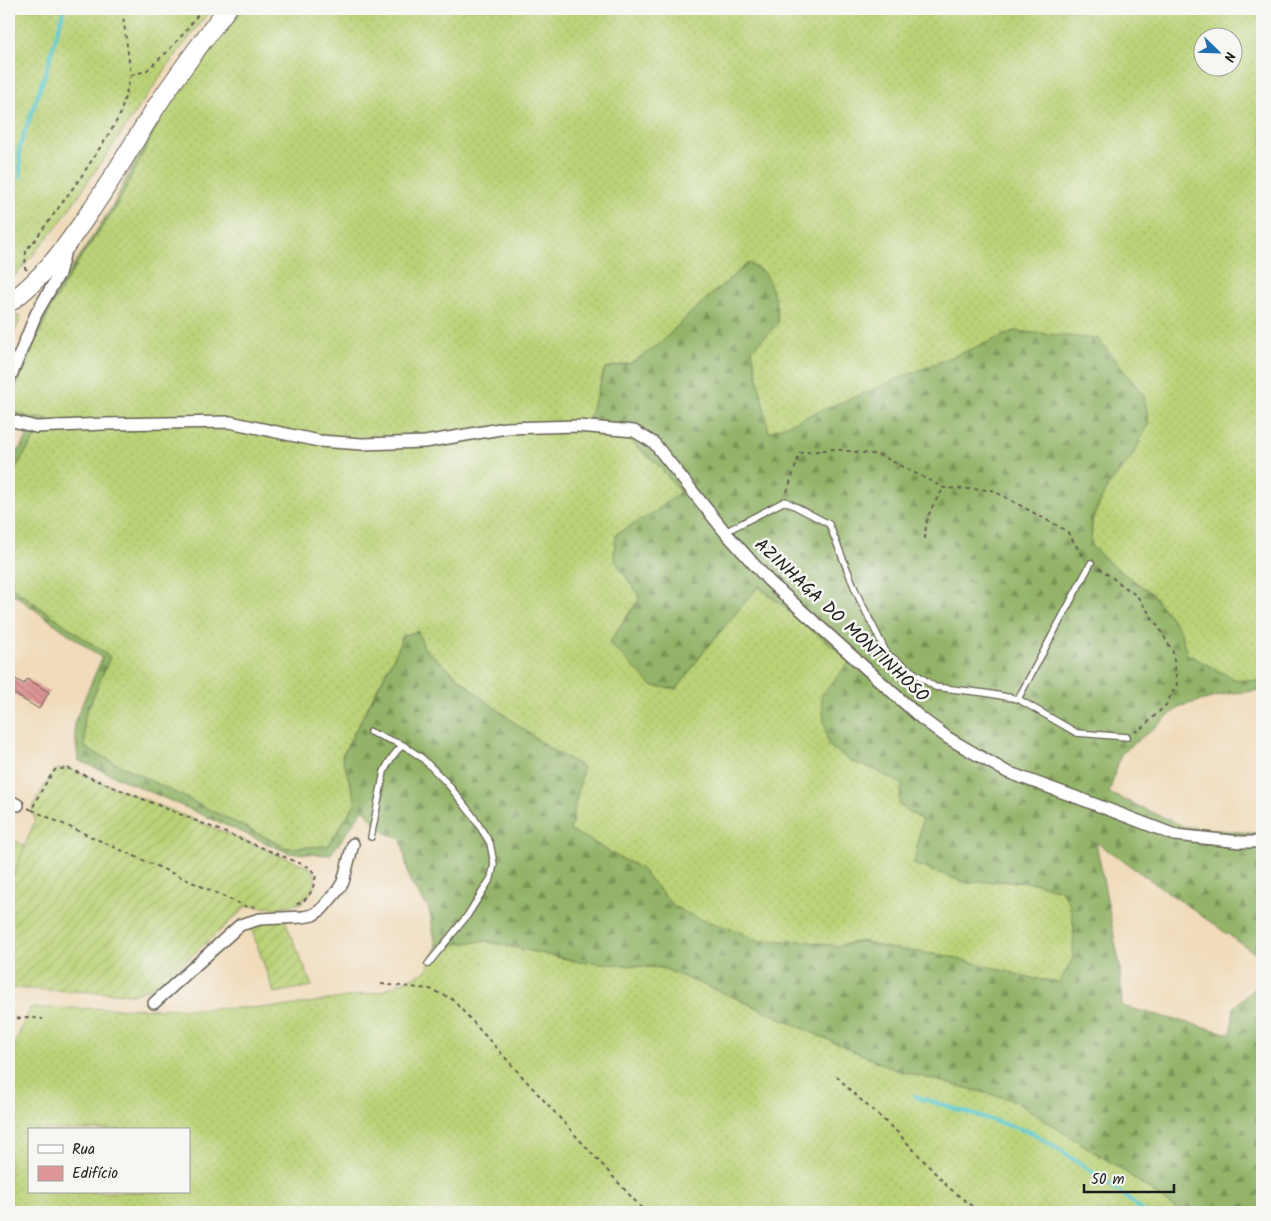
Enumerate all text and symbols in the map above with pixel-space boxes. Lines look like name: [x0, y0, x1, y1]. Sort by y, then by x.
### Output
north arrow: [1194, 28, 1244, 78]
text: N: [1217, 48, 1241, 65]
street label: AZINHAGA DO MONTINHOSO: [747, 532, 935, 710]
legend: [28, 1128, 190, 1194]
text: Rua: [72, 1138, 95, 1162]
scale bar: [1084, 1161, 1174, 1193]
text: Edifício: [72, 1162, 118, 1186]
text: 50 m: [1091, 1168, 1125, 1192]

